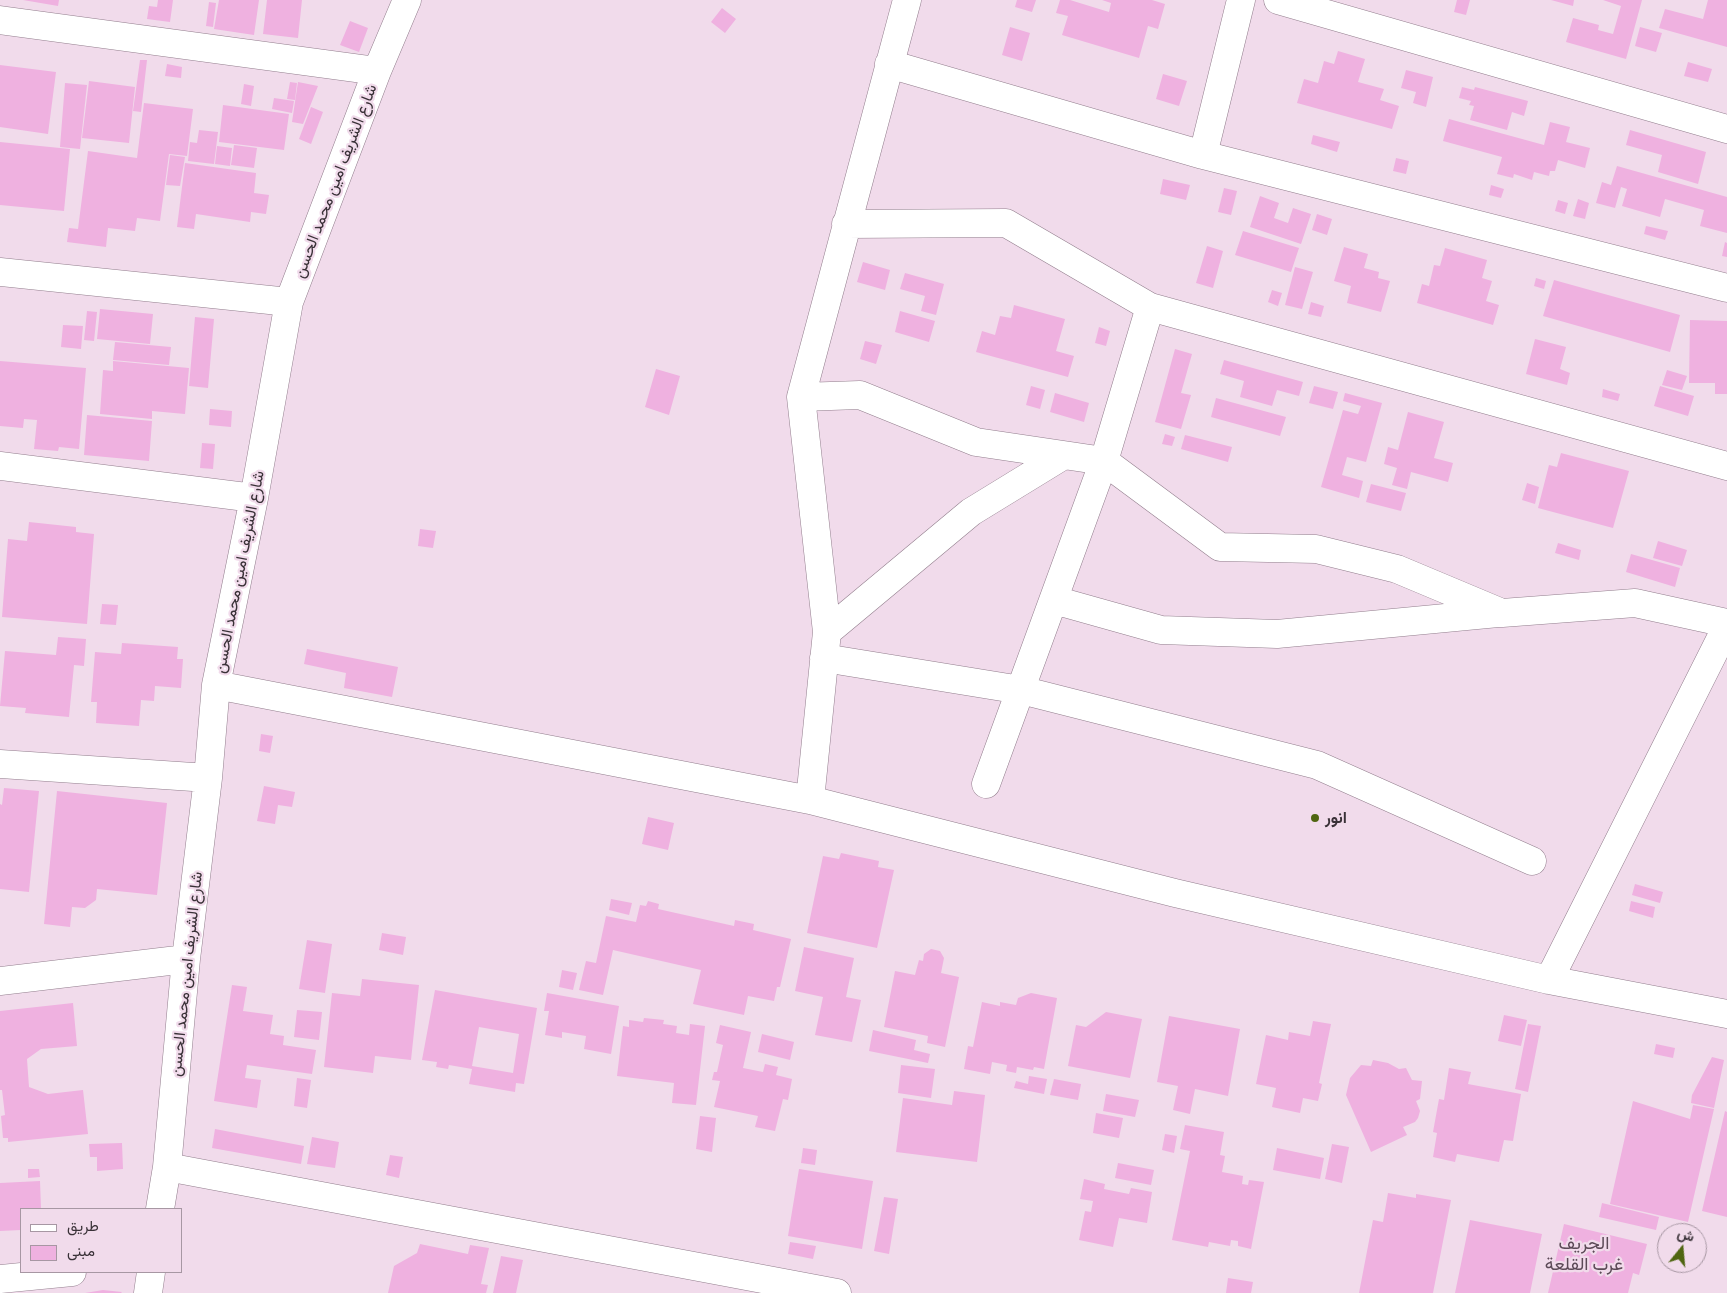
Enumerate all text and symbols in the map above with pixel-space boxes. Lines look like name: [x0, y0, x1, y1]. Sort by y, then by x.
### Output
street label: شارع الشريف امين محمد الحسن: [289, 81, 381, 281]
street label: شارع الشريف امين محمد الحسن: [210, 469, 268, 675]
place label: انور: [1325, 808, 1347, 828]
marker: انور: [1309, 812, 1321, 824]
street label: شارع الشريف امين محمد الحسن: [166, 871, 206, 1077]
legend: [20, 1208, 182, 1273]
text: طريق: [67, 1216, 99, 1234]
north arrow: [1657, 1223, 1707, 1273]
text: ش: [1676, 1224, 1697, 1245]
district label: الجريف غرب القلعة: [1545, 1232, 1623, 1274]
text: مبنى: [67, 1241, 95, 1259]

